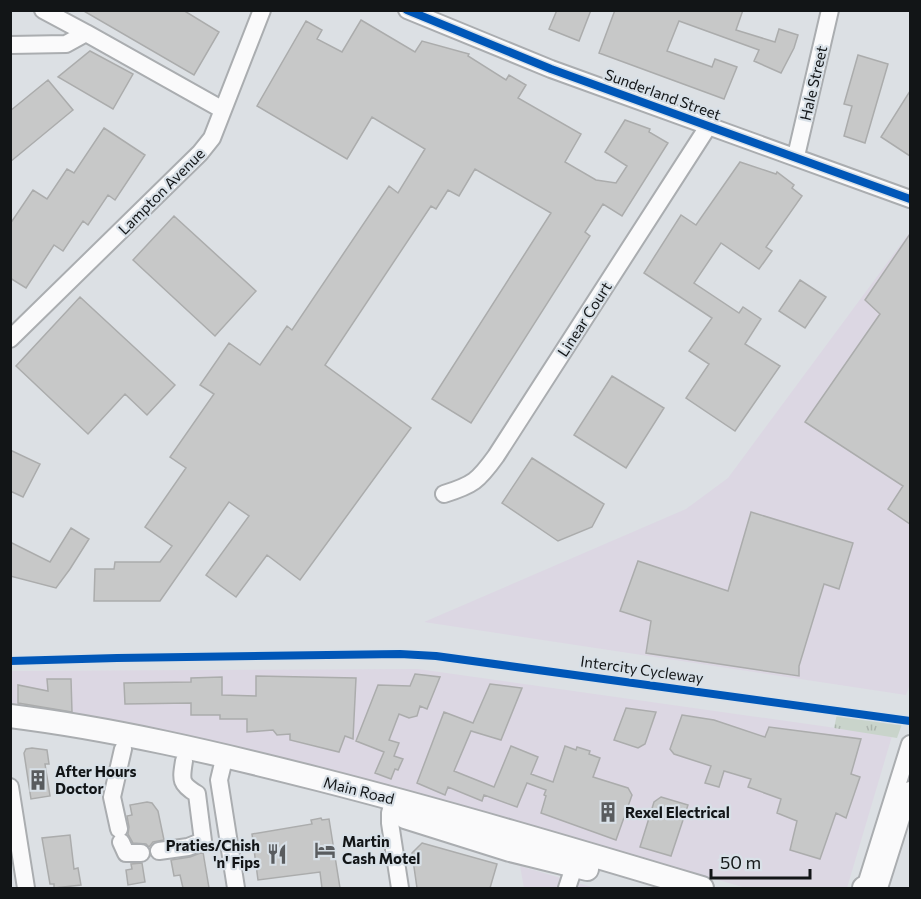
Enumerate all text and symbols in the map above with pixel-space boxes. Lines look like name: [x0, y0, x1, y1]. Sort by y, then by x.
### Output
street label: Hale Street: [796, 44, 830, 122]
street label: Sunderland Street: [602, 65, 724, 123]
street label: Lampton Avenue: [114, 144, 208, 238]
street label: Linear Court: [553, 278, 615, 360]
street label: Intercity Cycleway: [579, 651, 705, 687]
place label: After Hours Doctor: [55, 762, 137, 797]
building icon: After Hours Doctor: [26, 768, 50, 792]
street label: Main Road: [322, 773, 396, 807]
building icon: Rexel Electrical: [596, 800, 620, 824]
place label: Rexel Electrical: [625, 803, 730, 821]
place label: Martin Cash Motel: [342, 832, 420, 867]
place label: Praties/Chish 'n' Fips: [166, 836, 260, 871]
hotel icon: Martin Cash Motel: [313, 838, 337, 862]
restaurant icon: Praties/Chish 'n' Fips: [265, 842, 289, 866]
scale bar: [711, 842, 810, 880]
text: 50 m: [720, 851, 761, 873]

